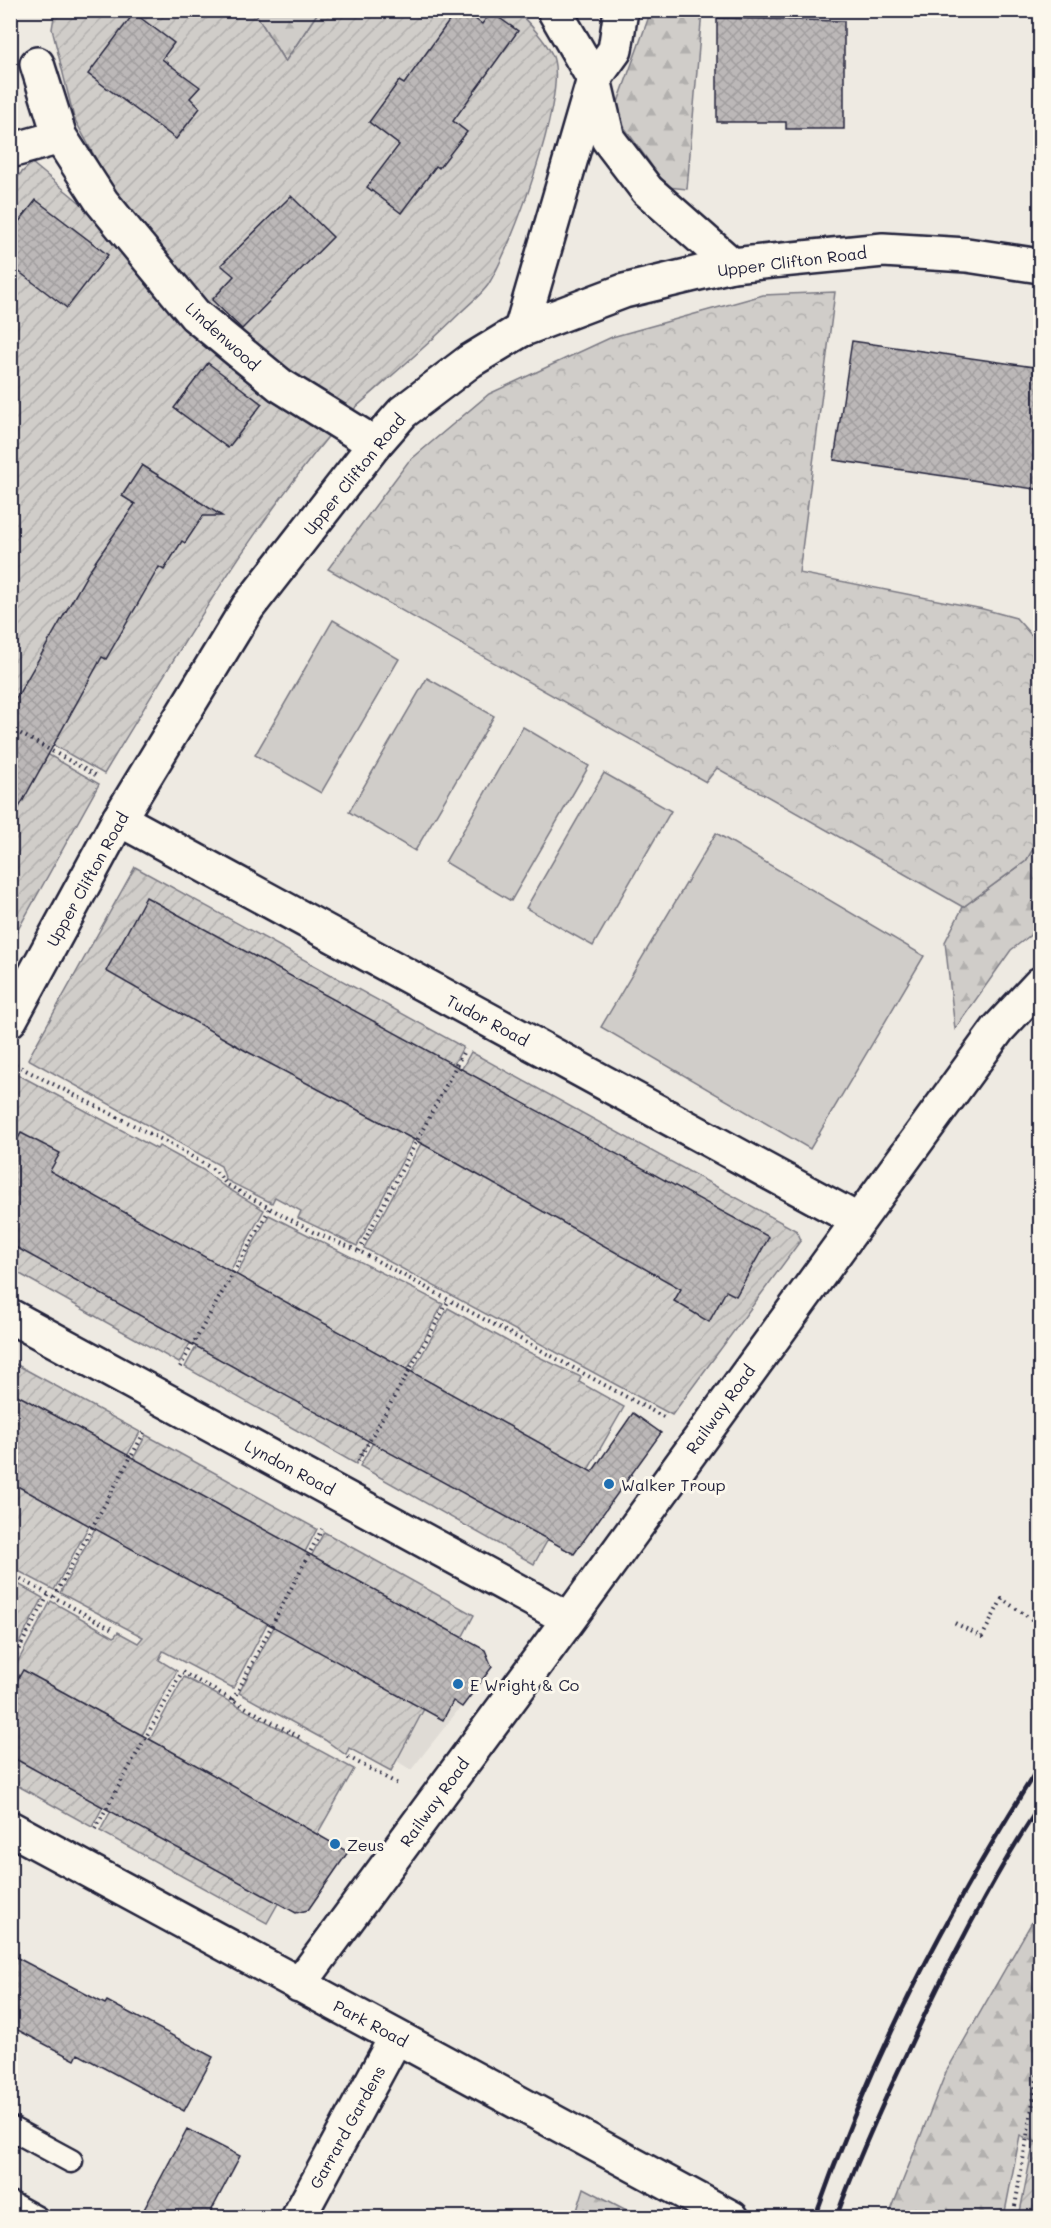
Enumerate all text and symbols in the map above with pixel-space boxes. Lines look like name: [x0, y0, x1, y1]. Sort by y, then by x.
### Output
street label: Upper Clifton Road: [716, 241, 868, 281]
street label: Lindenwood: [182, 297, 264, 375]
street label: Upper Clifton Road: [299, 409, 409, 539]
street label: Upper Clifton Road: [41, 808, 133, 950]
street label: Tudor Road: [443, 990, 533, 1050]
street label: Railway Road: [681, 1360, 759, 1458]
street label: Lyndon Road: [241, 1434, 339, 1500]
place label: Walker Troup: [621, 1474, 726, 1495]
marker: Walker Troup: [602, 1477, 616, 1491]
place label: E Wright & Co: [470, 1674, 579, 1695]
marker: E Wright & Co: [451, 1677, 465, 1691]
street label: Railway Road: [395, 1753, 473, 1851]
place label: Zeus: [347, 1834, 384, 1855]
marker: Zeus: [328, 1837, 342, 1851]
street label: Park Road: [330, 1995, 412, 2051]
street label: Garrard Gardens: [304, 2062, 390, 2192]

